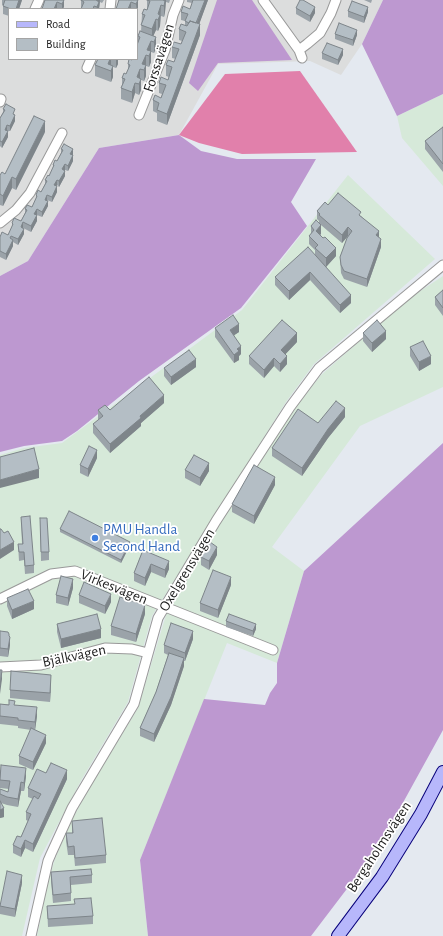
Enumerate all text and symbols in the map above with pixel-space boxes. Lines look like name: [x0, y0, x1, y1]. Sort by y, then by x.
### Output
legend: [8, 8, 138, 60]
text: Road: [46, 18, 70, 30]
street label: Forssavägen: [139, 22, 179, 94]
text: Building: [46, 38, 86, 50]
place label: PMU Handla Second Hand: [103, 520, 180, 555]
street label: Oxelgrensvägen: [155, 525, 219, 615]
marker: PMU Handla Second Hand: [90, 533, 100, 543]
street label: Virkesvägen: [78, 565, 150, 609]
street label: Bjälkvägen: [41, 640, 107, 672]
street label: Bergaholmsvägen: [343, 798, 415, 896]

